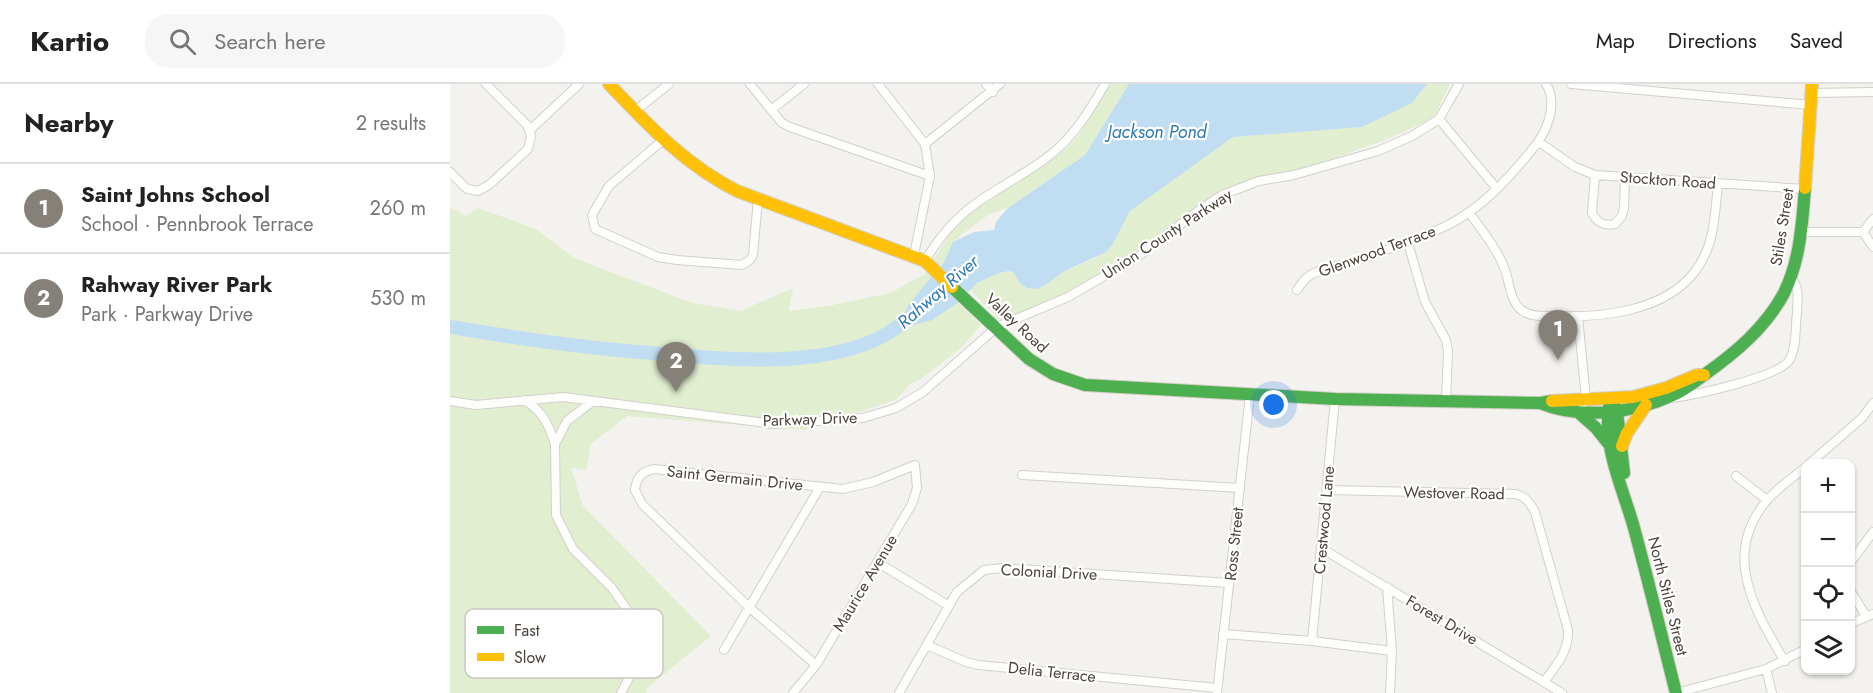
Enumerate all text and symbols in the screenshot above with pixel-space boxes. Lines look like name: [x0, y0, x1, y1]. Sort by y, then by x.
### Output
search box: [145, 14, 565, 68]
text: Kartio: [30, 21, 109, 62]
icon: search: [166, 25, 199, 58]
text: Search here: [214, 25, 326, 57]
text: Map: [1596, 26, 1635, 56]
text: Directions: [1668, 26, 1757, 56]
text: Saved: [1790, 26, 1843, 56]
text: Nearby: [24, 104, 113, 142]
text: 2 results: [356, 109, 426, 138]
water label: Jackson Pond: [1104, 119, 1208, 145]
street label: Stockton Road: [1619, 165, 1717, 195]
text: Saint Johns School: [81, 178, 270, 210]
street label: Union County Parkway: [1097, 183, 1237, 285]
street label: Stiles Street: [1765, 186, 1799, 267]
text: 1: [38, 194, 49, 223]
text: 260 m: [370, 194, 426, 223]
text: School · Pennbrook Terrace: [81, 210, 314, 239]
street label: Glenwood Terrace: [1315, 219, 1439, 283]
water label: Rahway River: [892, 249, 985, 335]
text: Rahway River Park: [81, 268, 273, 300]
text: 2: [37, 284, 50, 313]
text: 530 m: [370, 284, 426, 313]
street label: Valley Road: [980, 288, 1054, 358]
text: Park · Parkway Drive: [81, 300, 253, 329]
pin: 1: [1538, 310, 1578, 360]
pin: 2: [656, 342, 696, 392]
your location: [1259, 390, 1288, 419]
street label: Parkway Drive: [762, 406, 858, 432]
street label: Saint Germain Drive: [666, 459, 804, 497]
map controls: [1801, 459, 1855, 675]
button: +: [1801, 459, 1855, 513]
street label: Crestwood Lane: [1308, 465, 1340, 575]
street label: Westover Road: [1403, 481, 1505, 505]
street label: Ross Street: [1219, 506, 1249, 582]
button: −: [1801, 513, 1855, 567]
street label: Maurice Avenue: [827, 530, 903, 636]
street label: North Stiles Street: [1642, 534, 1694, 658]
street label: Colonial Drive: [1000, 558, 1098, 586]
button: locate: [1801, 567, 1855, 621]
street label: Forest Drive: [1402, 589, 1482, 651]
legend: [465, 609, 663, 678]
text: Fast: [514, 619, 540, 642]
button: layers: [1801, 621, 1855, 675]
text: Slow: [514, 646, 546, 669]
street label: Delia Terrace: [1007, 656, 1097, 688]

